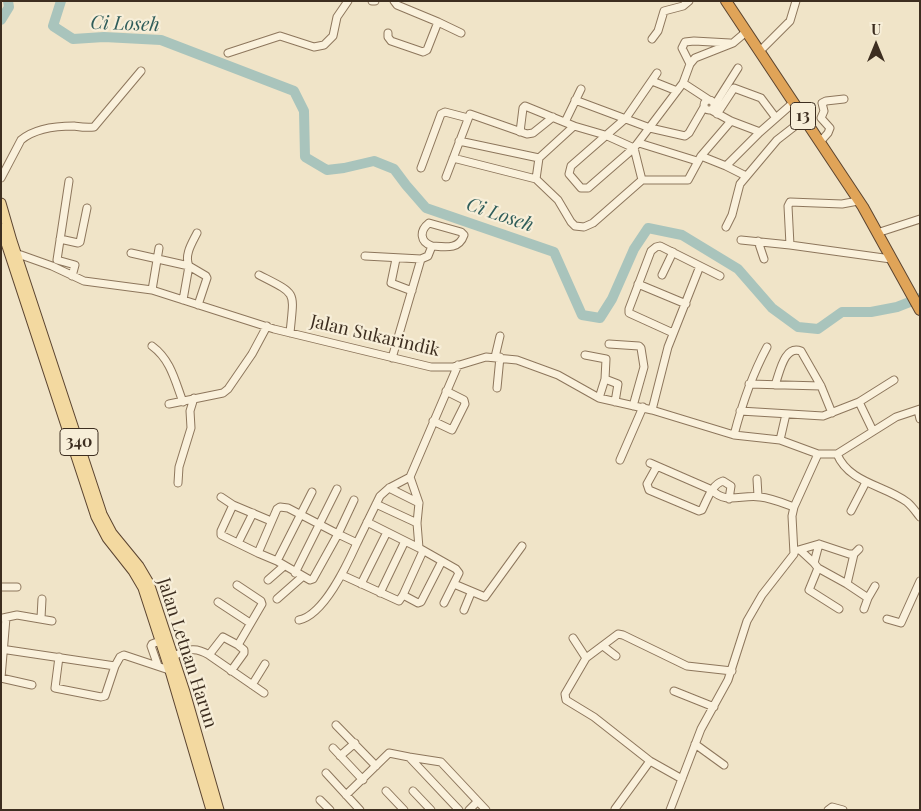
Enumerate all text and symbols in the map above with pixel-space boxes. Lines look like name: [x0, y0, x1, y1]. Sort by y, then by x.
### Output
water label: Ci Loseh: [90, 11, 160, 37]
north arrow: [851, 20, 901, 70]
text: U: [871, 20, 881, 39]
road number: 13: [790, 102, 816, 130]
water label: Ci Loseh: [464, 193, 536, 237]
street label: Jalan Sukarindik: [308, 311, 442, 361]
road number: 340: [60, 428, 98, 456]
street label: Jalan Letnan Harun: [153, 575, 221, 731]

